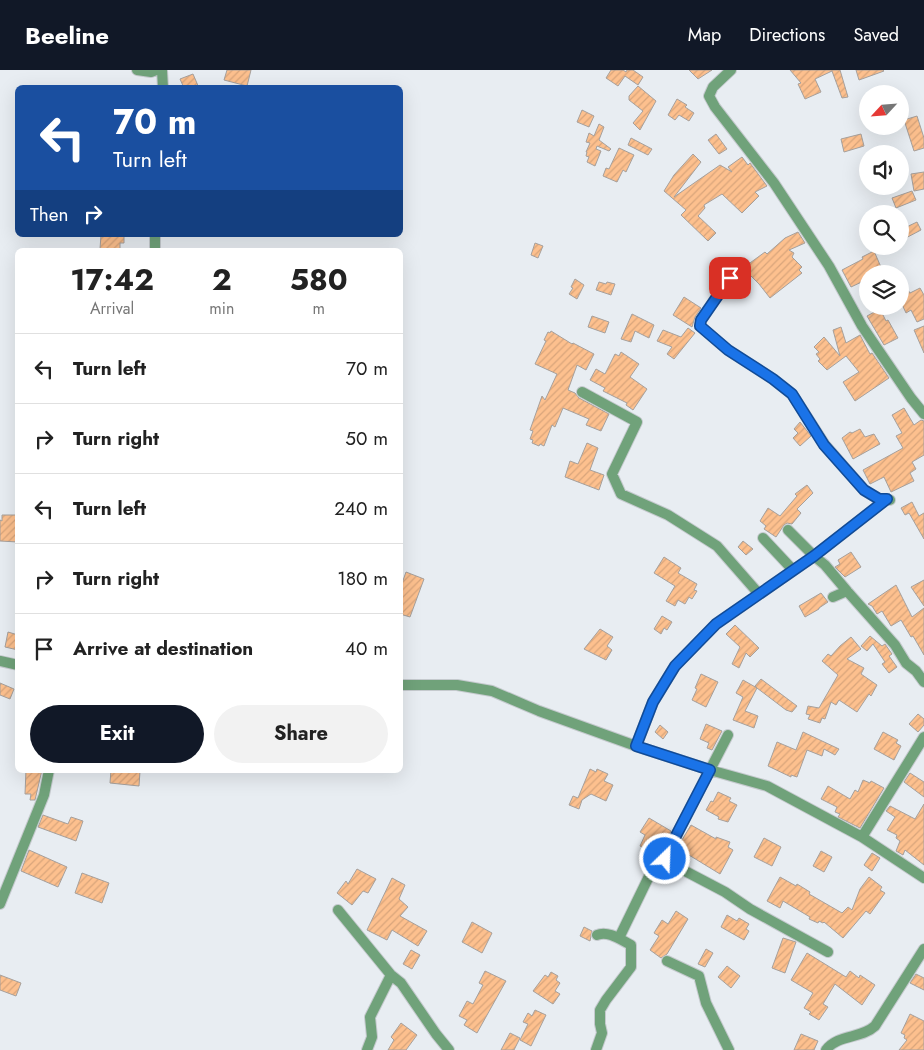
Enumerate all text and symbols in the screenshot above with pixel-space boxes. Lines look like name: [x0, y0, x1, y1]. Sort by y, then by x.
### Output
text: Beeline: [25, 18, 109, 53]
text: Map: [688, 22, 721, 48]
text: Directions: [749, 22, 825, 48]
text: Saved: [853, 22, 899, 48]
north arrow: [859, 85, 909, 135]
map controls: [859, 85, 909, 315]
text: 70 m: [113, 97, 196, 147]
icon: left: [30, 105, 95, 170]
text: Turn left: [113, 143, 187, 175]
button: sound: [859, 145, 909, 195]
icon: right: [79, 200, 107, 228]
text: Then: [30, 201, 69, 228]
button: search: [859, 205, 909, 255]
pin: [709, 257, 751, 299]
text: 17:42: [70, 258, 154, 301]
text: 2: [212, 258, 232, 301]
text: 580: [290, 258, 348, 301]
icon: arrive: [716, 264, 744, 292]
button: layers: [859, 265, 909, 315]
text: Arrival: [90, 297, 134, 320]
text: min: [209, 297, 234, 320]
text: m: [312, 297, 325, 320]
icon: left: [30, 355, 58, 383]
text: Turn left: [73, 355, 146, 382]
text: 70 m: [346, 355, 388, 382]
icon: right: [30, 425, 58, 453]
text: Turn right: [73, 425, 159, 452]
text: 50 m: [345, 425, 388, 452]
icon: left: [30, 495, 58, 523]
text: Turn left: [73, 495, 146, 522]
text: 240 m: [334, 495, 388, 522]
icon: right: [30, 565, 58, 593]
text: Turn right: [73, 565, 159, 592]
text: 180 m: [337, 565, 388, 592]
icon: arrive: [30, 635, 58, 663]
text: Arrive at destination: [73, 635, 253, 662]
text: 40 m: [345, 635, 388, 662]
button: Exit: [30, 705, 204, 763]
button: Share: [214, 705, 388, 763]
position arrow: [638, 832, 690, 884]

